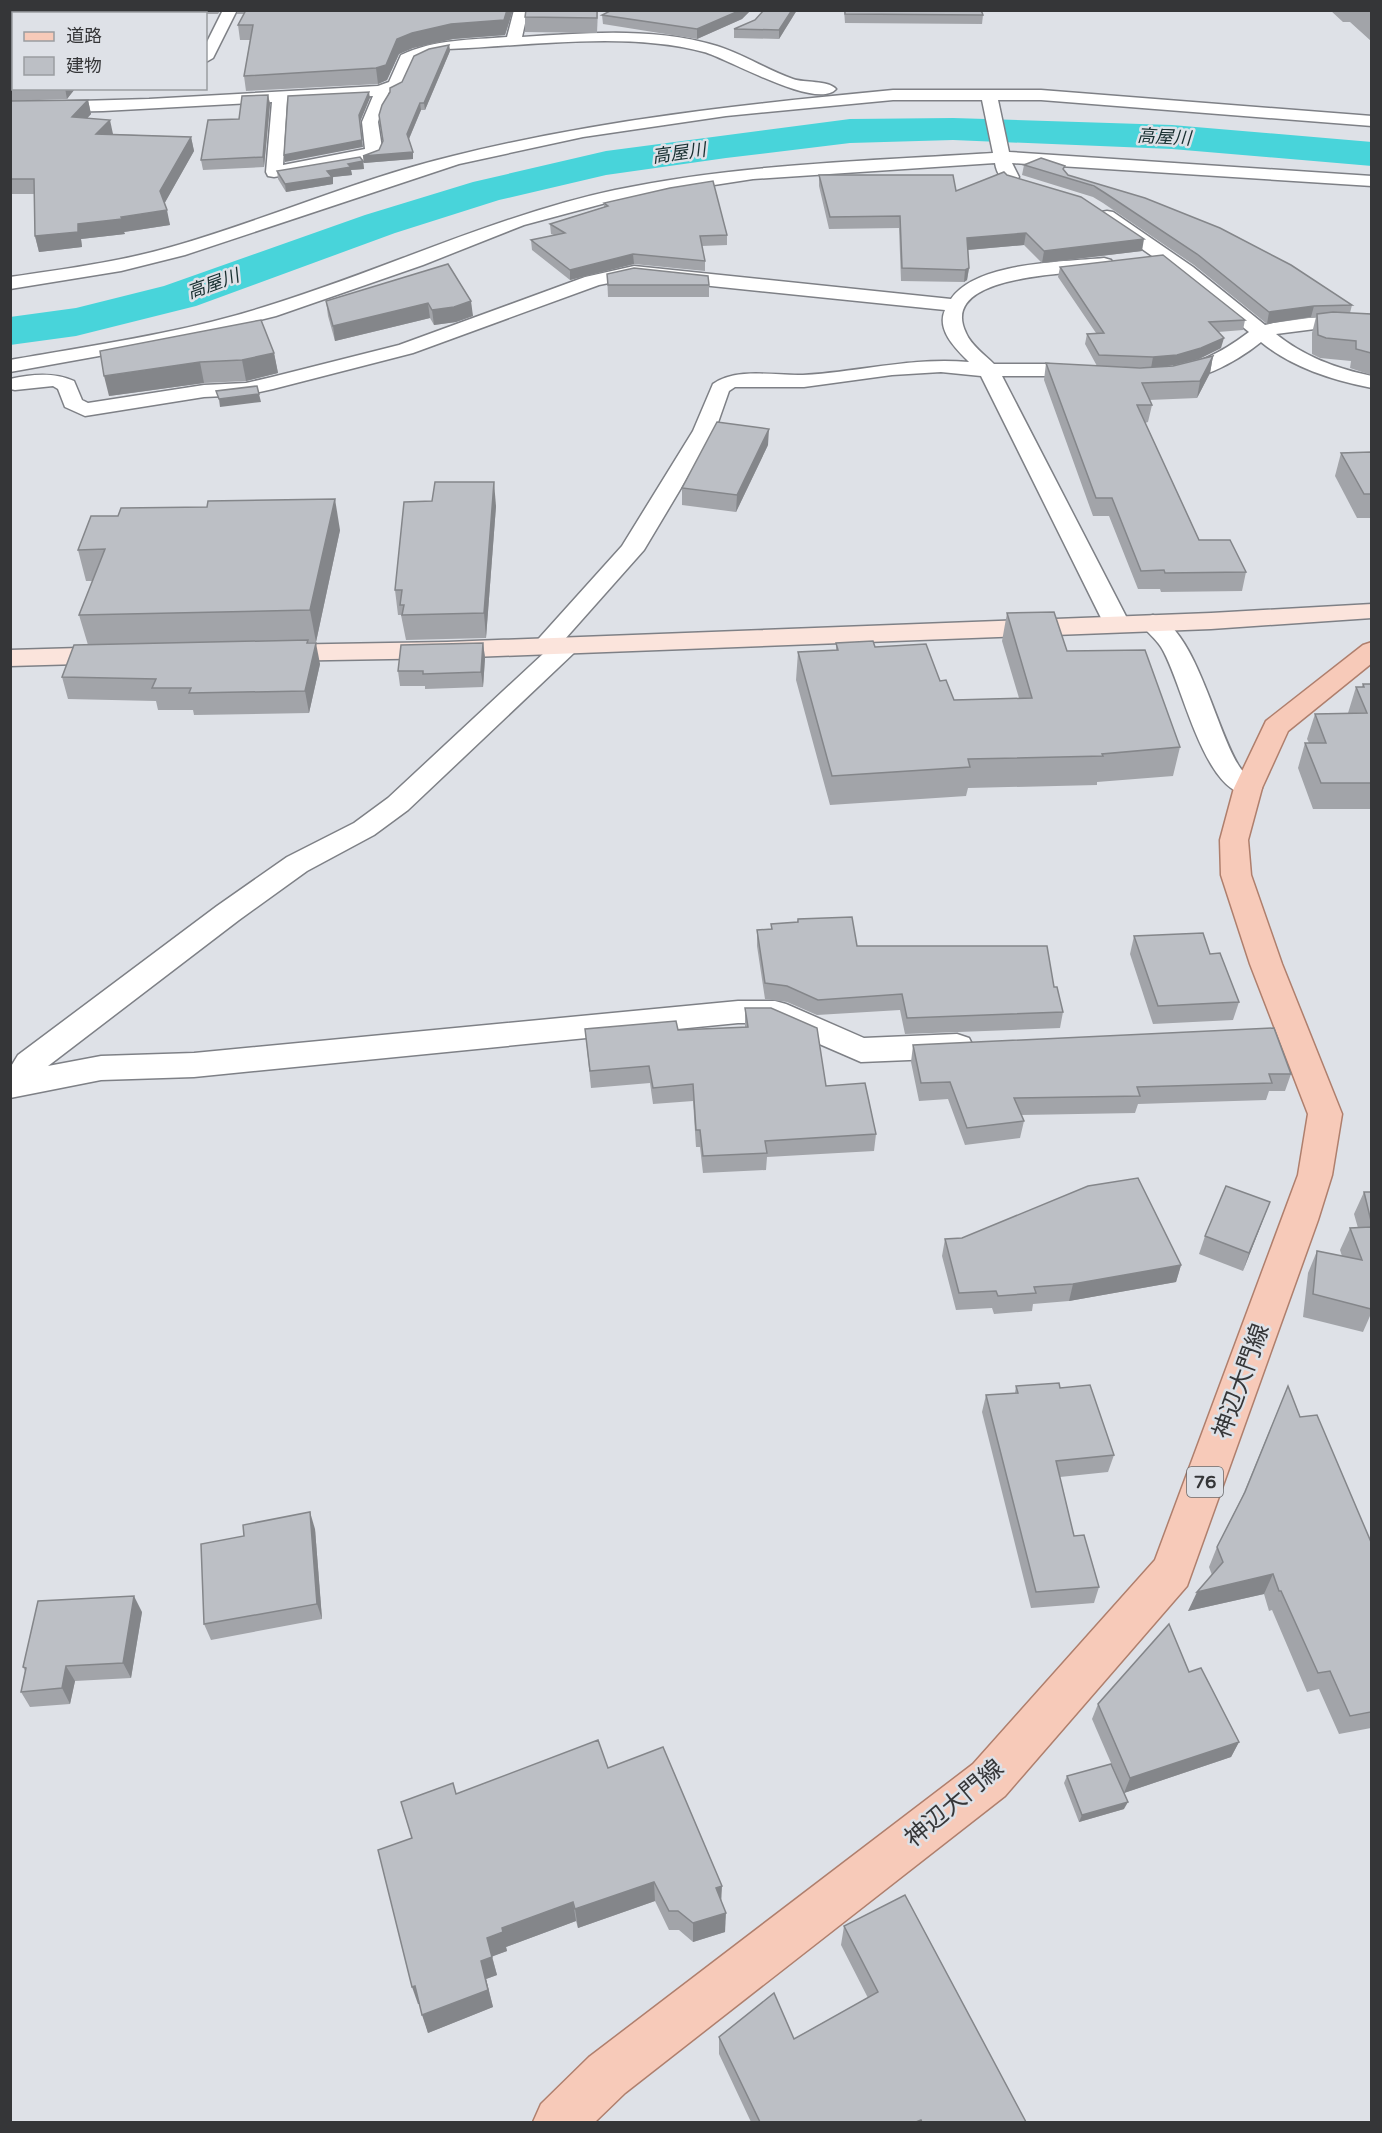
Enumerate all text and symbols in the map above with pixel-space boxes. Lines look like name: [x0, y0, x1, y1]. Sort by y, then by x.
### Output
legend: [12, 12, 207, 90]
text: 道路: [66, 25, 102, 47]
text: 建物: [66, 55, 102, 77]
water label: 高屋川: [1136, 125, 1194, 150]
water label: 高屋川: [651, 138, 709, 168]
water label: 高屋川: [184, 264, 244, 304]
street label: 神辺大門線: [1207, 1320, 1276, 1443]
road number: 76: [1187, 1467, 1223, 1497]
street label: 神辺大門線: [899, 1754, 1010, 1853]

